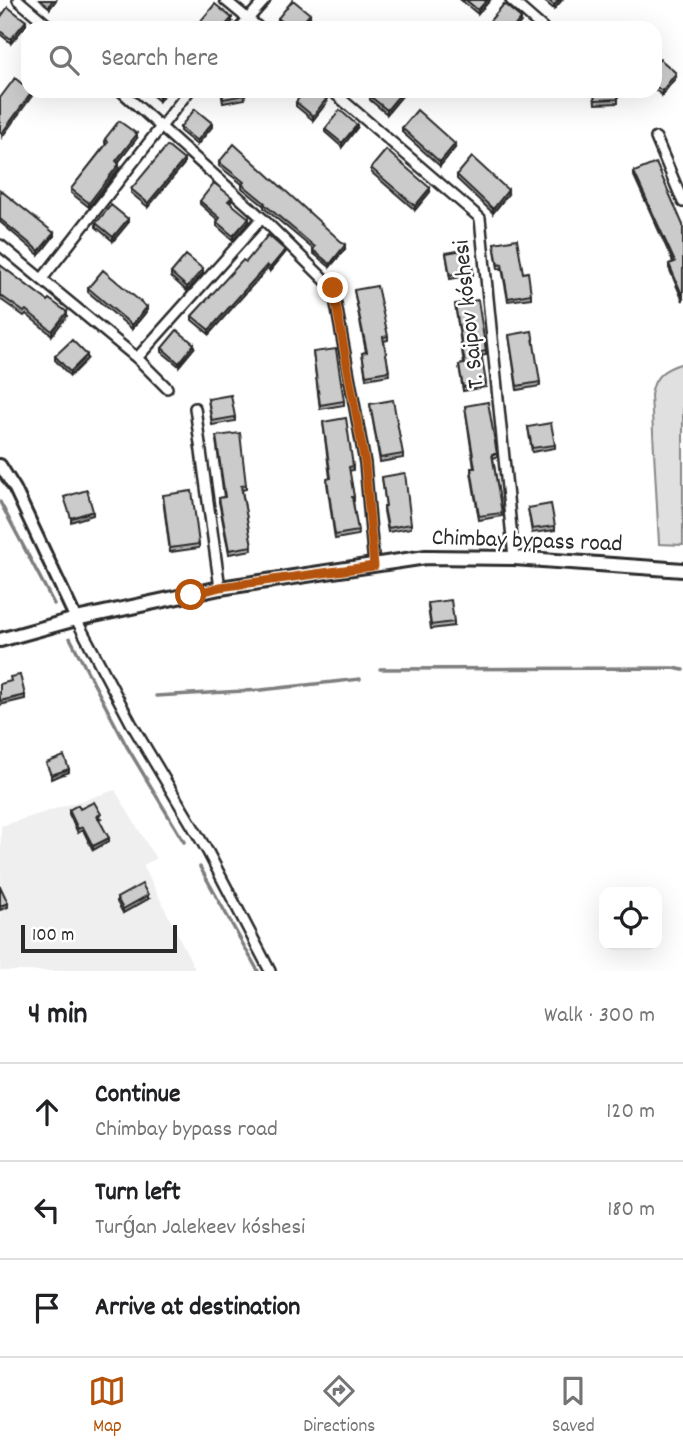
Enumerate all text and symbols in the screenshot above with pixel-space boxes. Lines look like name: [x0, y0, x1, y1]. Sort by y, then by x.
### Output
search box: [21, 21, 662, 98]
icon: search: [45, 41, 83, 79]
text: Search here: [101, 41, 219, 78]
street label: T. Saipov kóshesi: [445, 238, 495, 390]
route end: [317, 272, 348, 303]
street label: Chimbay bypass road: [431, 522, 623, 562]
route start: [175, 579, 206, 610]
map controls: [599, 887, 662, 950]
button: locate: [599, 887, 662, 950]
scale bar: [21, 922, 177, 954]
text: 100 m: [32, 923, 74, 950]
text: 4 min: [28, 995, 87, 1038]
text: Walk · 300 m: [544, 1000, 655, 1033]
text: Continue: [95, 1077, 180, 1114]
icon: ahead: [28, 1093, 66, 1131]
text: 120 m: [606, 1096, 655, 1129]
text: Chimbay bypass road: [95, 1114, 278, 1147]
text: Turn left: [95, 1175, 181, 1212]
icon: left: [28, 1191, 66, 1229]
text: 180 m: [607, 1194, 655, 1227]
text: Turǵan Jalekeev kóshesi: [95, 1212, 305, 1245]
icon: arrive: [28, 1289, 66, 1327]
text: Arrive at destination: [95, 1290, 300, 1327]
tab: Map: [88, 1372, 126, 1441]
tab: Directions: [303, 1372, 375, 1441]
tab: Saved: [552, 1372, 595, 1441]

